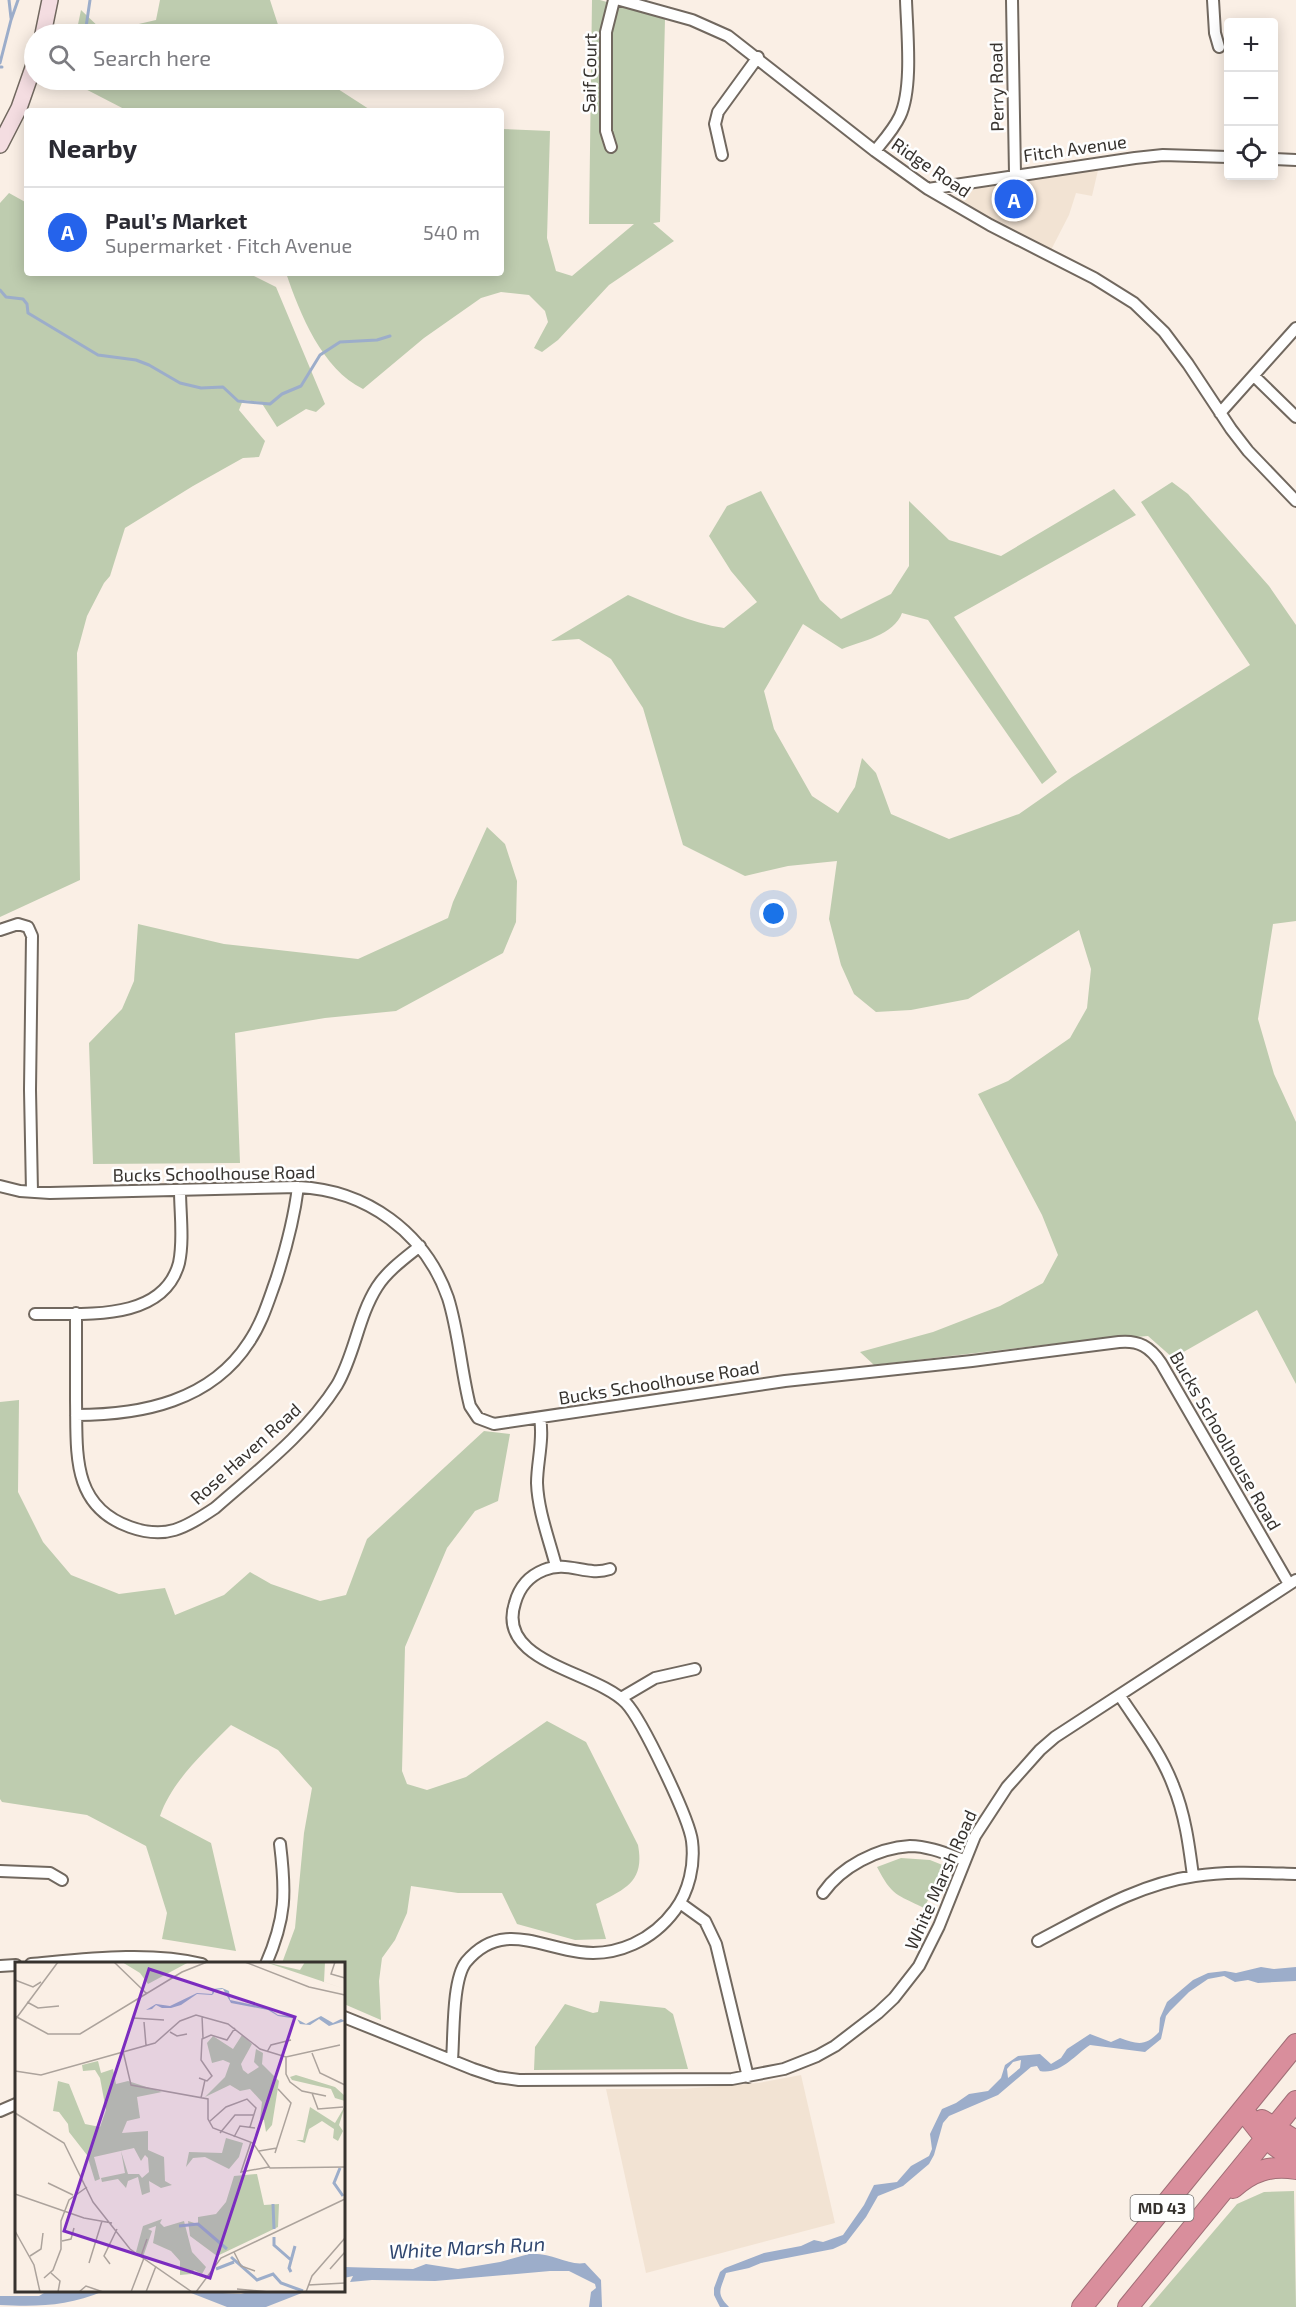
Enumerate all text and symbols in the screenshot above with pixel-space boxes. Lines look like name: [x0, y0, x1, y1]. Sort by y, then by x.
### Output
map controls: [1224, 18, 1278, 180]
button: +: [1224, 18, 1278, 72]
search box: [24, 24, 504, 90]
street label: Saif Court: [577, 33, 601, 113]
icon: search: [45, 41, 78, 74]
street label: Perry Road: [984, 42, 1008, 132]
text: Search here: [93, 44, 211, 70]
button: −: [1224, 72, 1278, 126]
button: locate: [1224, 126, 1278, 180]
street label: Fitch Avenue: [1022, 130, 1128, 166]
text: Nearby: [48, 132, 137, 163]
street label: Ridge Road: [888, 133, 975, 202]
pin: A: [994, 176, 1034, 222]
text: Paul’s Market: [105, 207, 247, 233]
text: A: [61, 220, 74, 244]
text: 540 m: [423, 220, 480, 244]
text: Supermarket · Fitch Avenue: [105, 233, 352, 257]
your location: [759, 899, 788, 928]
street label: Bucks Schoolhouse Road: [112, 1160, 316, 1186]
street label: Bucks Schoolhouse Road: [1166, 1347, 1286, 1534]
street label: Bucks Schoolhouse Road: [557, 1355, 761, 1409]
street label: Rose Haven Road: [186, 1398, 305, 1509]
street label: White Marsh Road: [899, 1806, 981, 1953]
inset map: [15, 1962, 345, 2292]
road number: MD 43: [1130, 2195, 1194, 2221]
water label: White Marsh Run: [388, 2231, 546, 2263]

